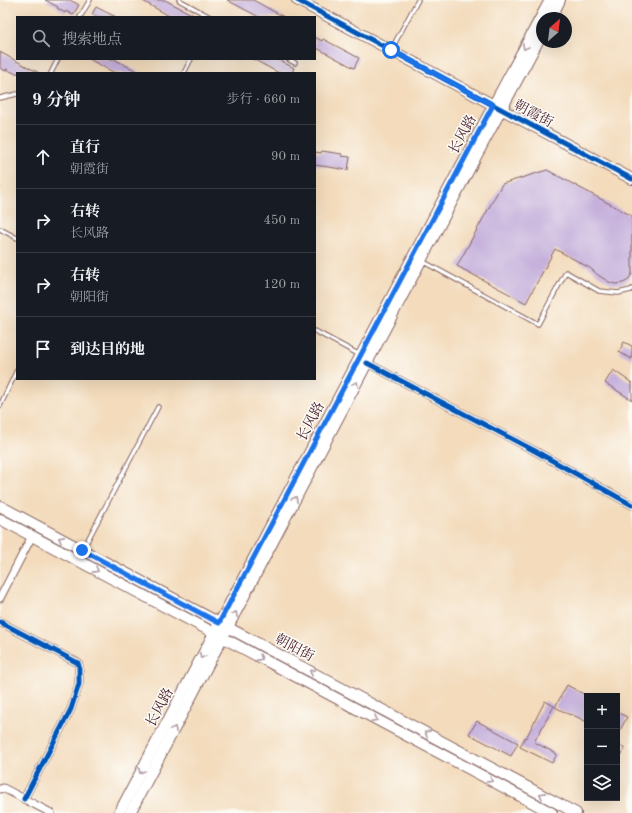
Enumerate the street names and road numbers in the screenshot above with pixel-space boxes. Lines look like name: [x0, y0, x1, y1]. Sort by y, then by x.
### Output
street label: 朝霞街: [512, 97, 556, 130]
street label: 长风路: [446, 112, 479, 156]
street label: 长风路: [294, 399, 327, 443]
street label: 朝阳街: [273, 631, 317, 664]
street label: 长风路: [143, 685, 176, 729]

